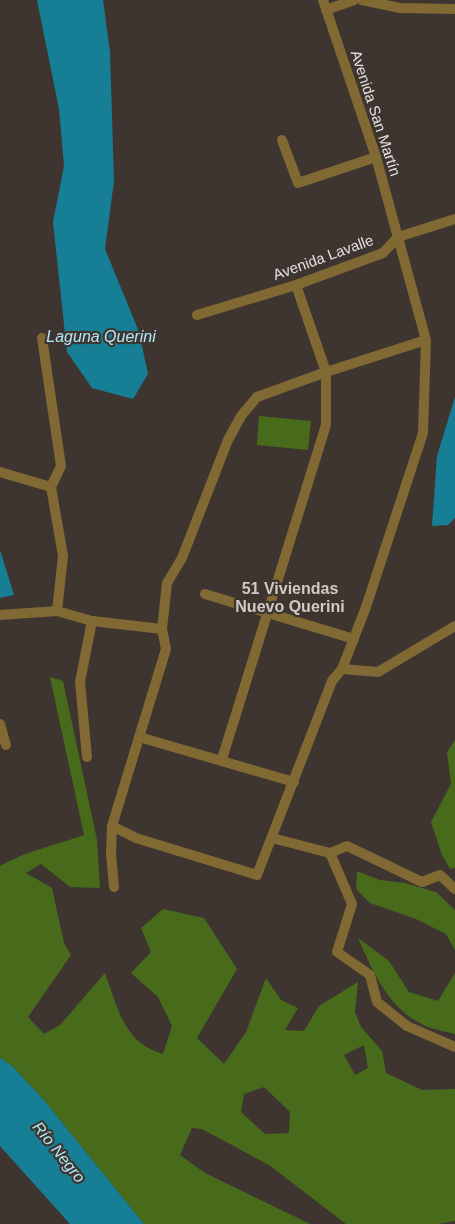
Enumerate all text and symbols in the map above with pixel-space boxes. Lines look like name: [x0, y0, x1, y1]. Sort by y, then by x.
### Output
street label: Avenida San Martín: [348, 48, 404, 178]
street label: Avenida Lavalle: [270, 231, 376, 283]
water label: Laguna Querini: [46, 328, 156, 345]
district label: 51 Viviendas Nuevo Querini: [235, 580, 345, 615]
water label: Río Negro: [29, 1118, 89, 1186]

